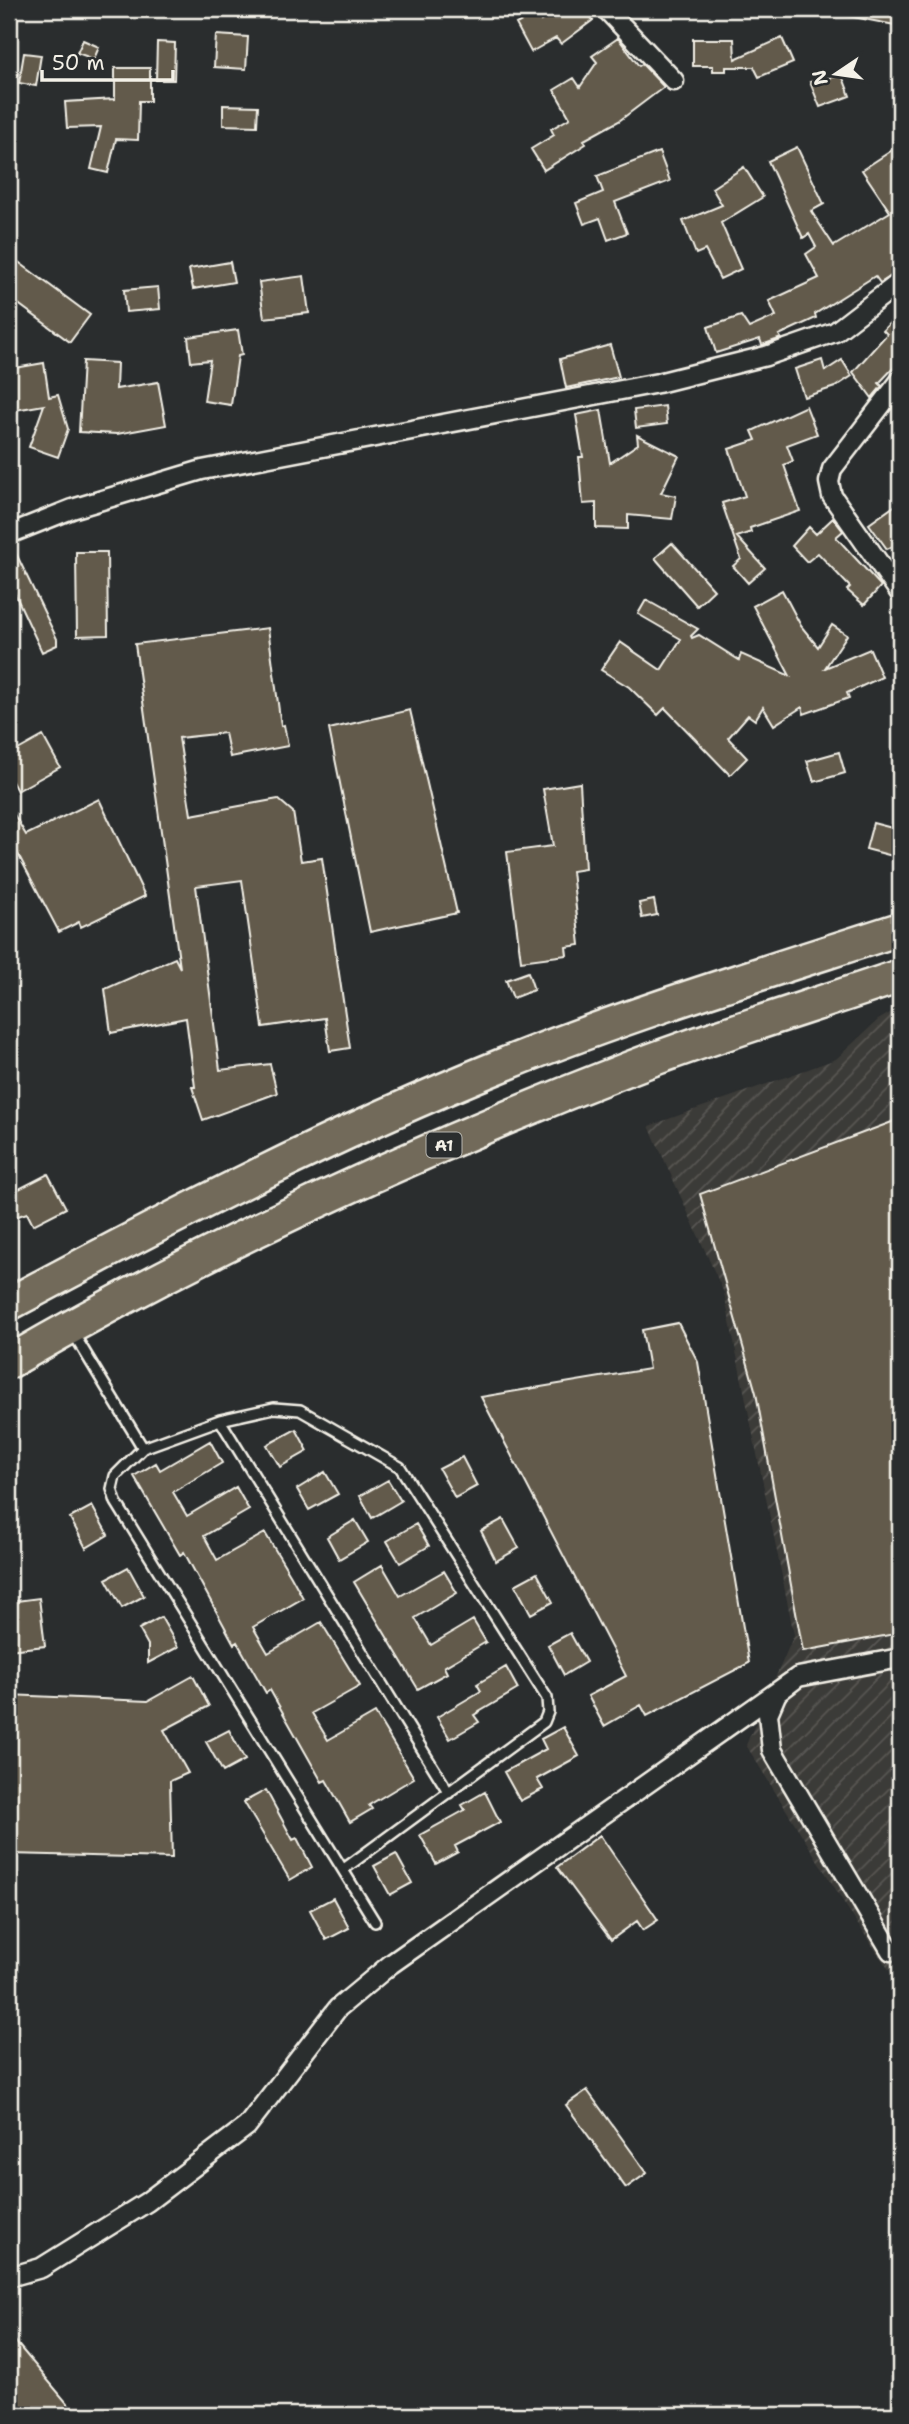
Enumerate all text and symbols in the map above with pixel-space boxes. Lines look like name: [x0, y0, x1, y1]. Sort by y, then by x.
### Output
scale bar: [42, 38, 173, 82]
north arrow: [800, 38, 870, 108]
text: 50 m: [52, 49, 105, 77]
text: N: [806, 68, 834, 88]
road number: A1: [426, 1133, 462, 1158]

